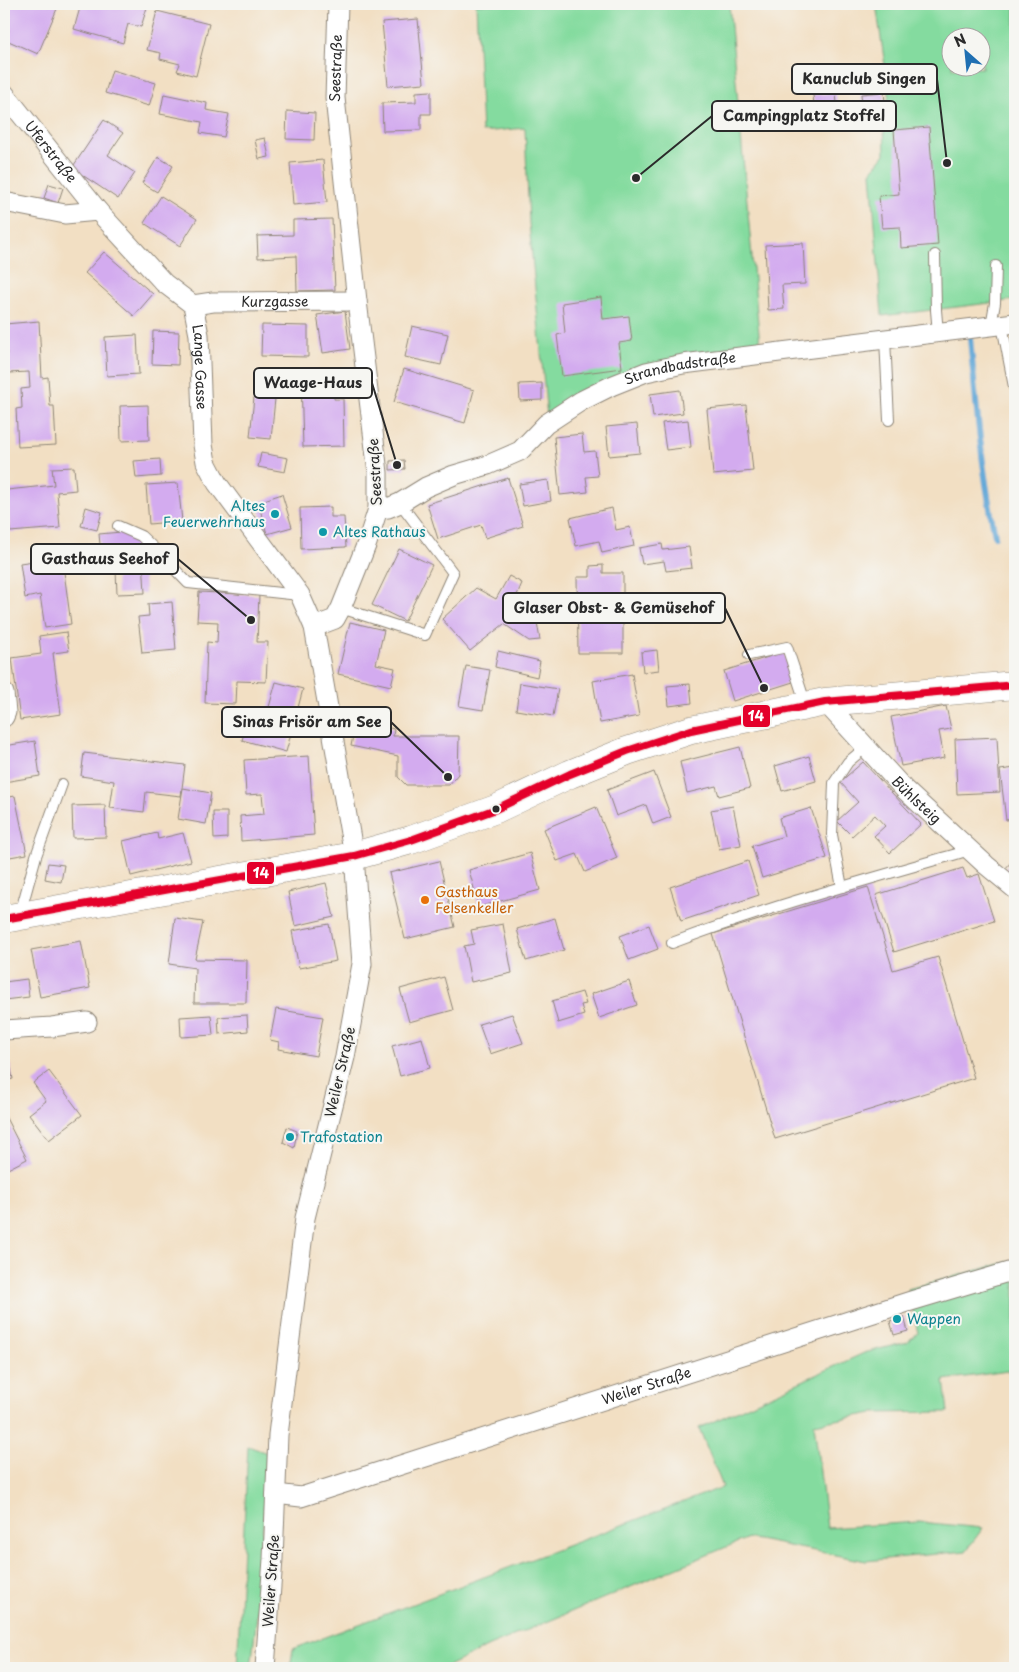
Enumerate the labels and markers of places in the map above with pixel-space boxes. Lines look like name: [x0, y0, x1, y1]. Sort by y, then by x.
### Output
callout: Kanuclub Singen: [792, 64, 937, 94]
callout: Campingplatz Stoffel: [712, 101, 896, 131]
callout: Waage-Haus: [254, 368, 372, 398]
place label: Altes Feuerwehrhaus: [163, 495, 265, 532]
marker: Altes Feuerwehrhaus: [269, 508, 281, 520]
place label: Altes Rathaus: [333, 521, 426, 542]
marker: Altes Rathaus: [317, 526, 329, 538]
callout: Gasthaus Seehof: [31, 544, 178, 574]
callout: Glaser Obst- & Gemüsehof: [503, 593, 725, 623]
callout: Sinas Frisör am See: [222, 707, 391, 737]
unlabelled marker: [491, 804, 501, 814]
place label: Gasthaus Felsenkeller: [435, 881, 514, 918]
marker: Gasthaus Felsenkeller: [419, 894, 431, 906]
place label: Trafostation: [300, 1126, 383, 1147]
marker: Trafostation: [284, 1131, 296, 1143]
place label: Wappen: [907, 1308, 961, 1329]
marker: Wappen: [891, 1313, 903, 1325]

